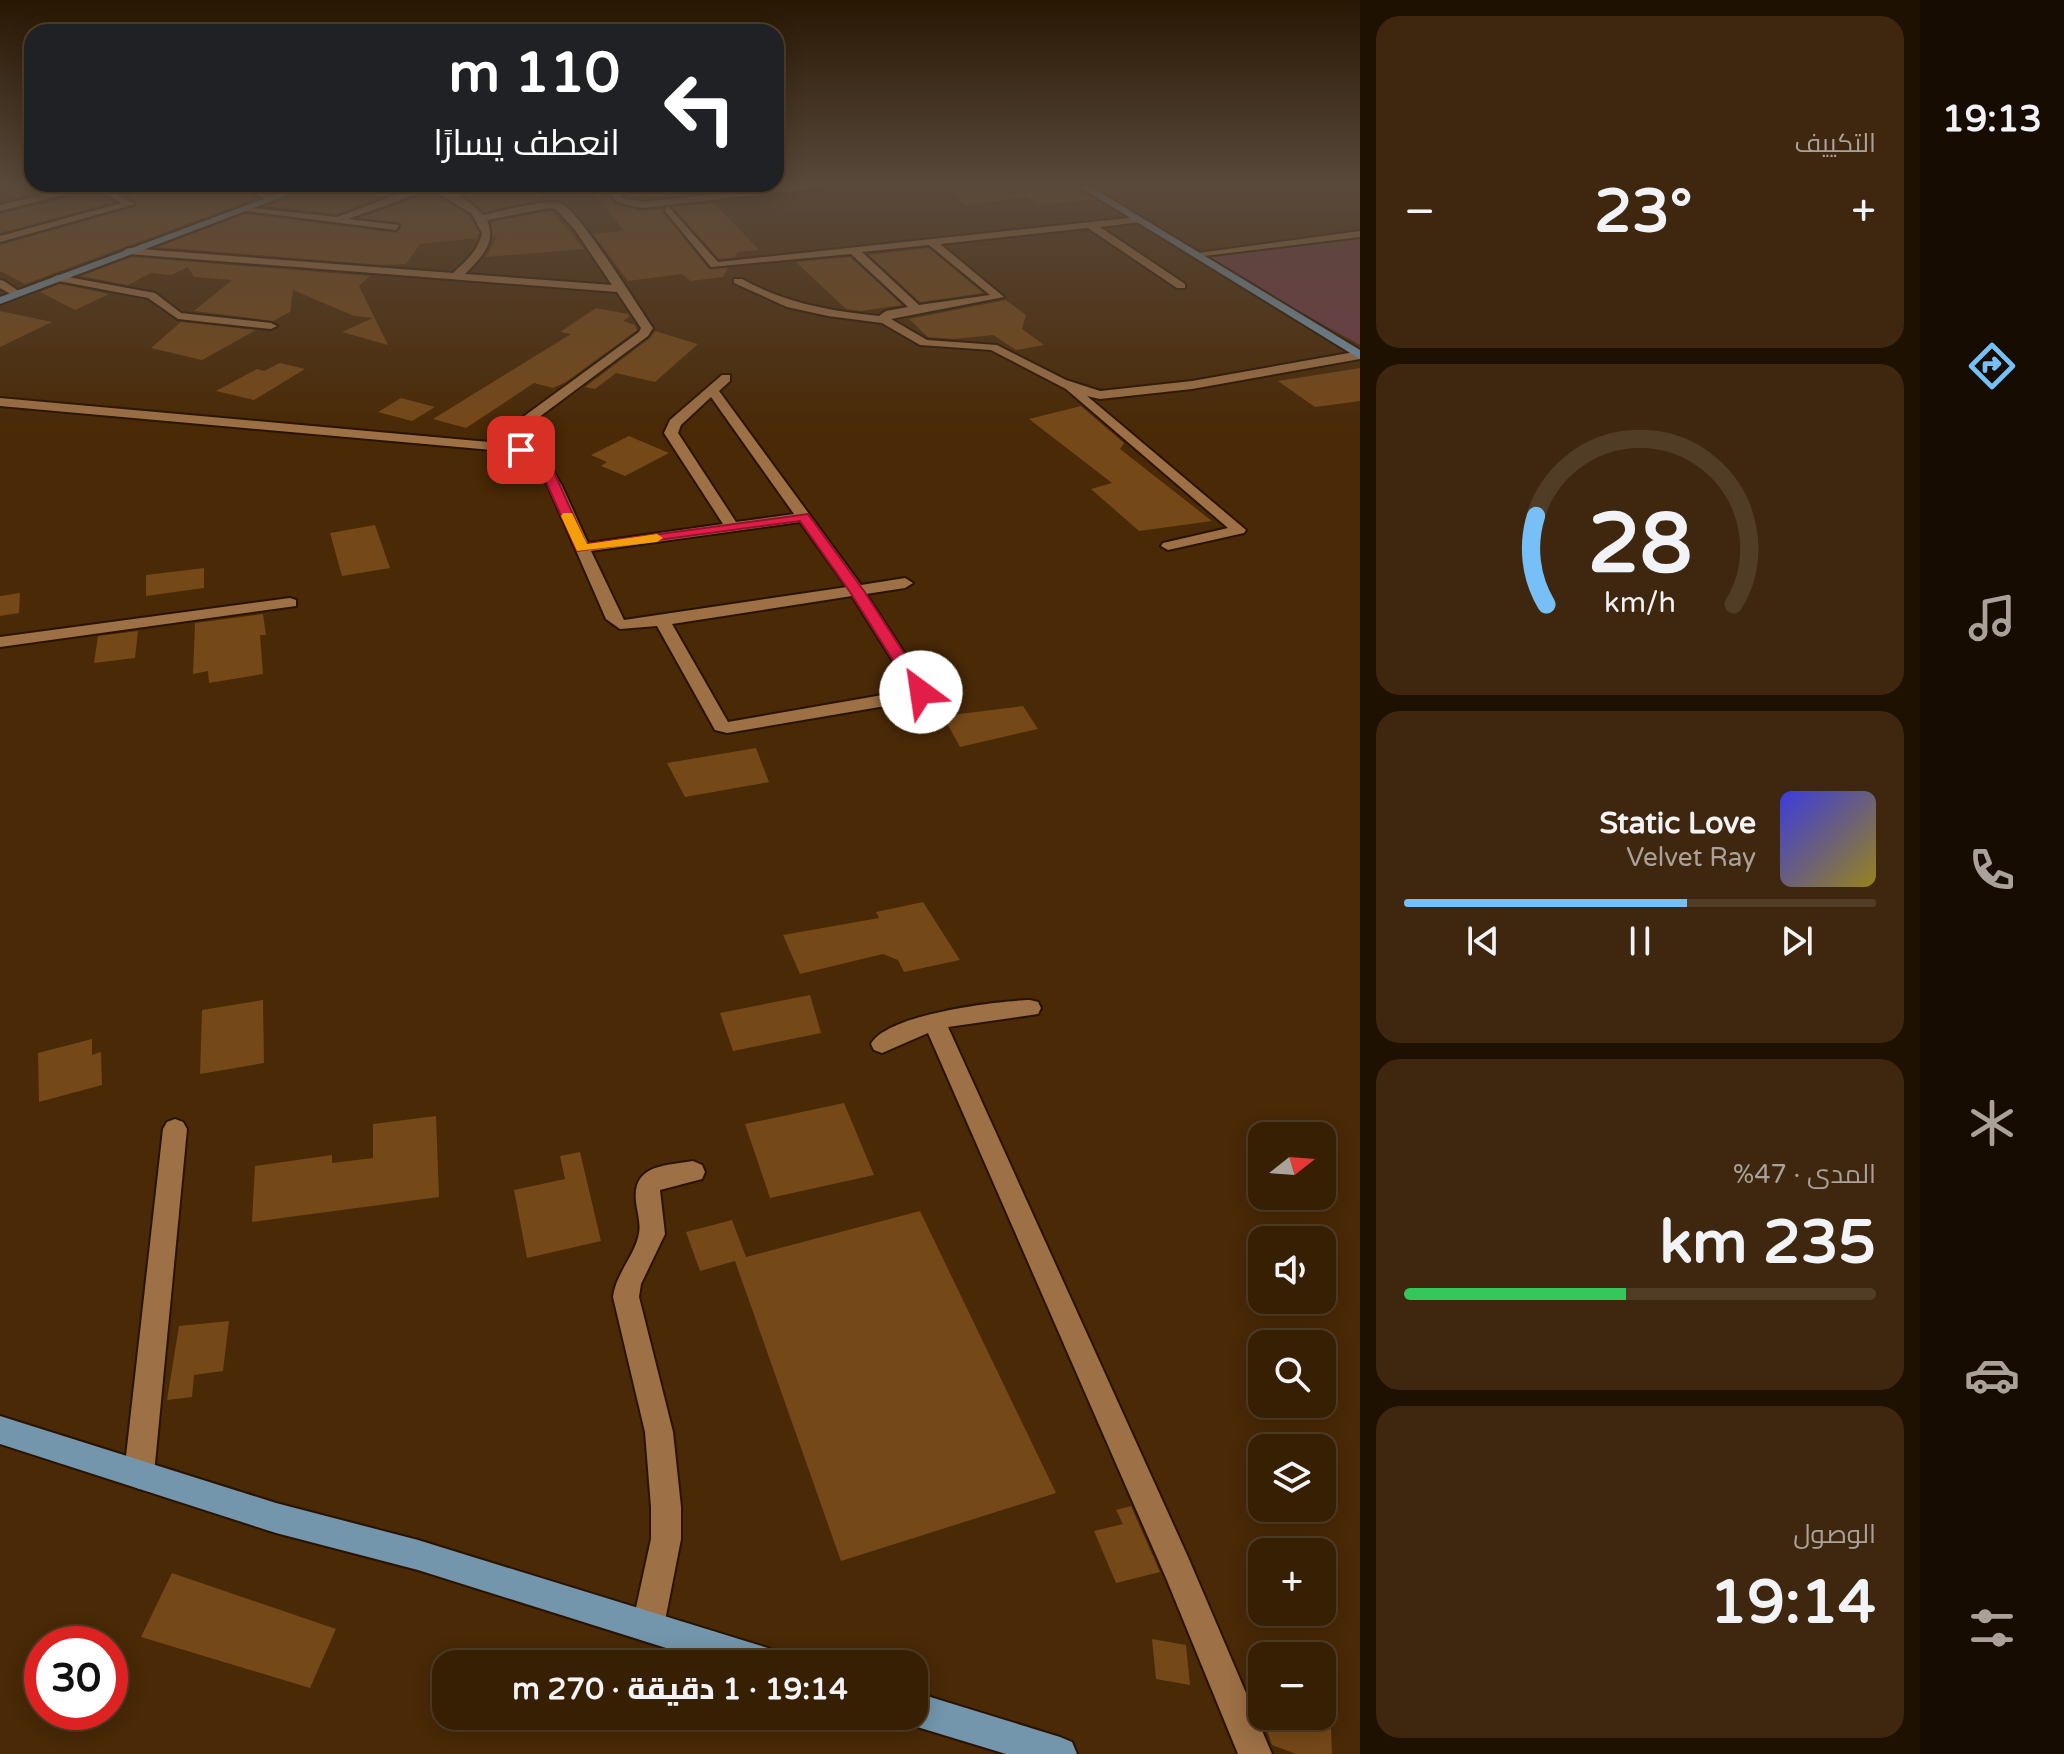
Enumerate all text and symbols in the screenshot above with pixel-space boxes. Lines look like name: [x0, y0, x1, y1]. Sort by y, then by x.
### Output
text: 110 m: [449, 40, 620, 107]
icon: left: [648, 56, 752, 160]
text: 19:13: [1942, 98, 2042, 141]
text: انعطف يسارًا: [433, 122, 620, 165]
text: التكييف: [1794, 128, 1876, 159]
text: 23°: [1594, 176, 1692, 248]
text: −: [1404, 186, 1435, 239]
text: +: [1851, 186, 1876, 239]
icon: directions: [1964, 338, 2020, 394]
pin: [487, 416, 555, 484]
icon: arrive: [499, 428, 543, 472]
text: 28: [1588, 495, 1692, 595]
text: km/h: [1604, 587, 1676, 621]
icon: music: [1964, 590, 2020, 646]
position arrow: [879, 650, 963, 734]
text: Static Love: [1600, 805, 1756, 842]
text: Velvet Ray: [1626, 842, 1756, 873]
icon: phone: [1964, 842, 2020, 898]
icon: previous: [1461, 919, 1505, 963]
icon: pause: [1618, 919, 1662, 963]
icon: next: [1775, 919, 1819, 963]
icon: climate: [1964, 1095, 2020, 1151]
north arrow: [1248, 1122, 1336, 1210]
map controls: [1248, 1122, 1336, 1730]
text: المدى · 47%: [1733, 1159, 1876, 1190]
text: 235 km: [1660, 1207, 1876, 1279]
button: sound: [1248, 1226, 1336, 1314]
button: search: [1248, 1330, 1336, 1418]
icon: car: [1964, 1347, 2020, 1403]
button: layers: [1248, 1434, 1336, 1522]
text: الوصول: [1793, 1519, 1876, 1550]
button: +: [1248, 1538, 1336, 1626]
text: 19:14: [1710, 1567, 1876, 1639]
icon: filters: [1964, 1600, 2020, 1656]
speed limit sign: 30: [24, 1626, 128, 1730]
button: −: [1248, 1642, 1336, 1730]
text: 19:14 · 1 دقيقة · 270 m: [512, 1671, 848, 1708]

